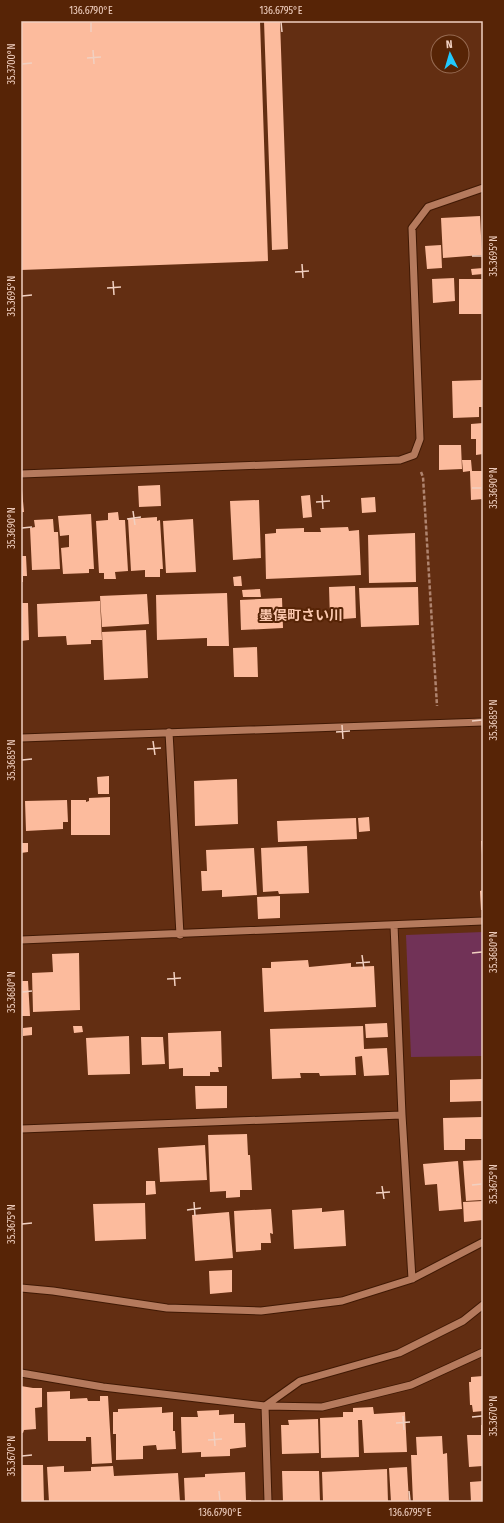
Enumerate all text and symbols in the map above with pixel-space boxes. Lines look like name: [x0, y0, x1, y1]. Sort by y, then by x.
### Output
text: 136.6790°E: [69, 5, 113, 17]
text: 136.6795°E: [260, 5, 303, 17]
north arrow: [430, 34, 470, 74]
text: N: [445, 38, 453, 51]
text: 35.3700°N: [6, 44, 18, 84]
text: 35.3695°N: [488, 236, 500, 276]
text: 35.3695°N: [6, 276, 18, 316]
text: 35.3690°N: [488, 467, 500, 509]
text: 35.3690°N: [6, 507, 18, 549]
district label: 墨俣町さい川: [259, 607, 343, 624]
text: 35.3685°N: [488, 699, 500, 741]
text: 35.3685°N: [6, 739, 18, 781]
text: 35.3680°N: [488, 931, 500, 973]
text: 35.3680°N: [6, 971, 18, 1013]
text: 35.3675°N: [488, 1164, 500, 1204]
text: 35.3675°N: [6, 1204, 18, 1244]
text: 35.3670°N: [488, 1396, 500, 1436]
text: 35.3670°N: [6, 1436, 18, 1476]
text: 136.6790°E: [198, 1507, 242, 1519]
text: 136.6795°E: [389, 1507, 432, 1519]

